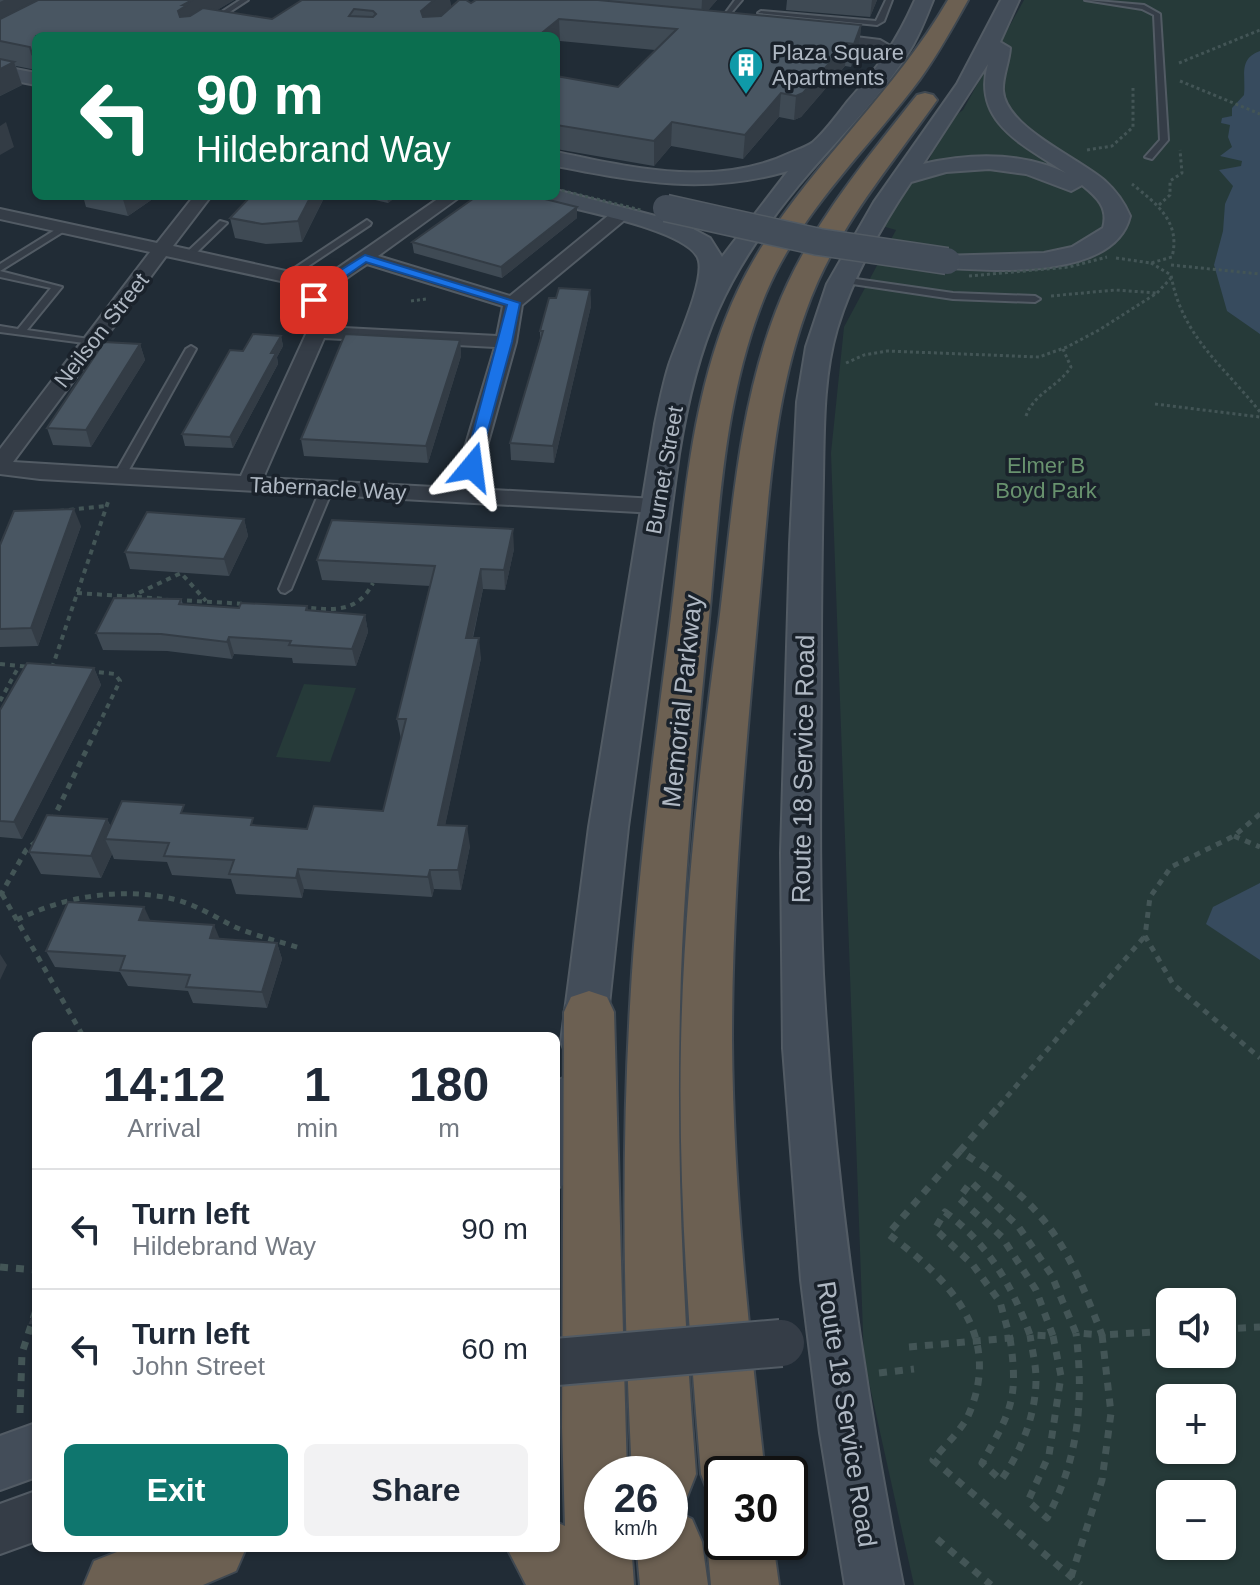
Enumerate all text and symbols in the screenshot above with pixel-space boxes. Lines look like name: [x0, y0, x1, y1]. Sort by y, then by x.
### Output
place label: Plaza Square Apartments: [772, 40, 904, 90]
building icon: Plaza Square Apartments: [727, 46, 765, 96]
text: 90 m: [196, 63, 324, 126]
icon: left: [64, 64, 168, 168]
text: Hildebrand Way: [196, 129, 451, 170]
pin: [280, 266, 348, 334]
street label: Neilson Street: [49, 268, 154, 392]
icon: arrive: [292, 278, 336, 322]
street label: Burnet Street: [641, 404, 688, 536]
position arrow: [430, 425, 514, 509]
park label: Elmer B Boyd Park: [995, 453, 1098, 503]
street label: Tabernacle Way: [249, 472, 407, 505]
street label: Memorial Parkway: [656, 593, 708, 809]
street label: Route 18 Service Road: [786, 634, 820, 904]
text: 14:12: [103, 1058, 226, 1111]
text: 1: [304, 1058, 331, 1111]
text: 180: [409, 1058, 489, 1111]
text: Arrival: [127, 1113, 201, 1143]
text: min: [296, 1113, 338, 1143]
text: m: [438, 1113, 460, 1143]
text: Turn left: [132, 1197, 250, 1230]
icon: left: [64, 1207, 108, 1251]
text: 90 m: [461, 1212, 528, 1245]
text: Hildebrand Way: [132, 1231, 316, 1261]
street label: Route 18 Service Road: [811, 1279, 883, 1549]
map controls: [1156, 1288, 1236, 1560]
button: sound: [1156, 1288, 1236, 1368]
text: Turn left: [132, 1317, 250, 1350]
icon: left: [64, 1327, 108, 1371]
text: 60 m: [461, 1332, 528, 1365]
text: John Street: [132, 1351, 265, 1381]
button: +: [1156, 1384, 1236, 1464]
button: Exit: [64, 1444, 288, 1536]
button: Share: [304, 1444, 528, 1536]
speed limit sign: 30: [704, 1456, 808, 1560]
text: 26: [614, 1476, 658, 1520]
button: −: [1156, 1480, 1236, 1560]
text: km/h: [614, 1517, 658, 1539]

